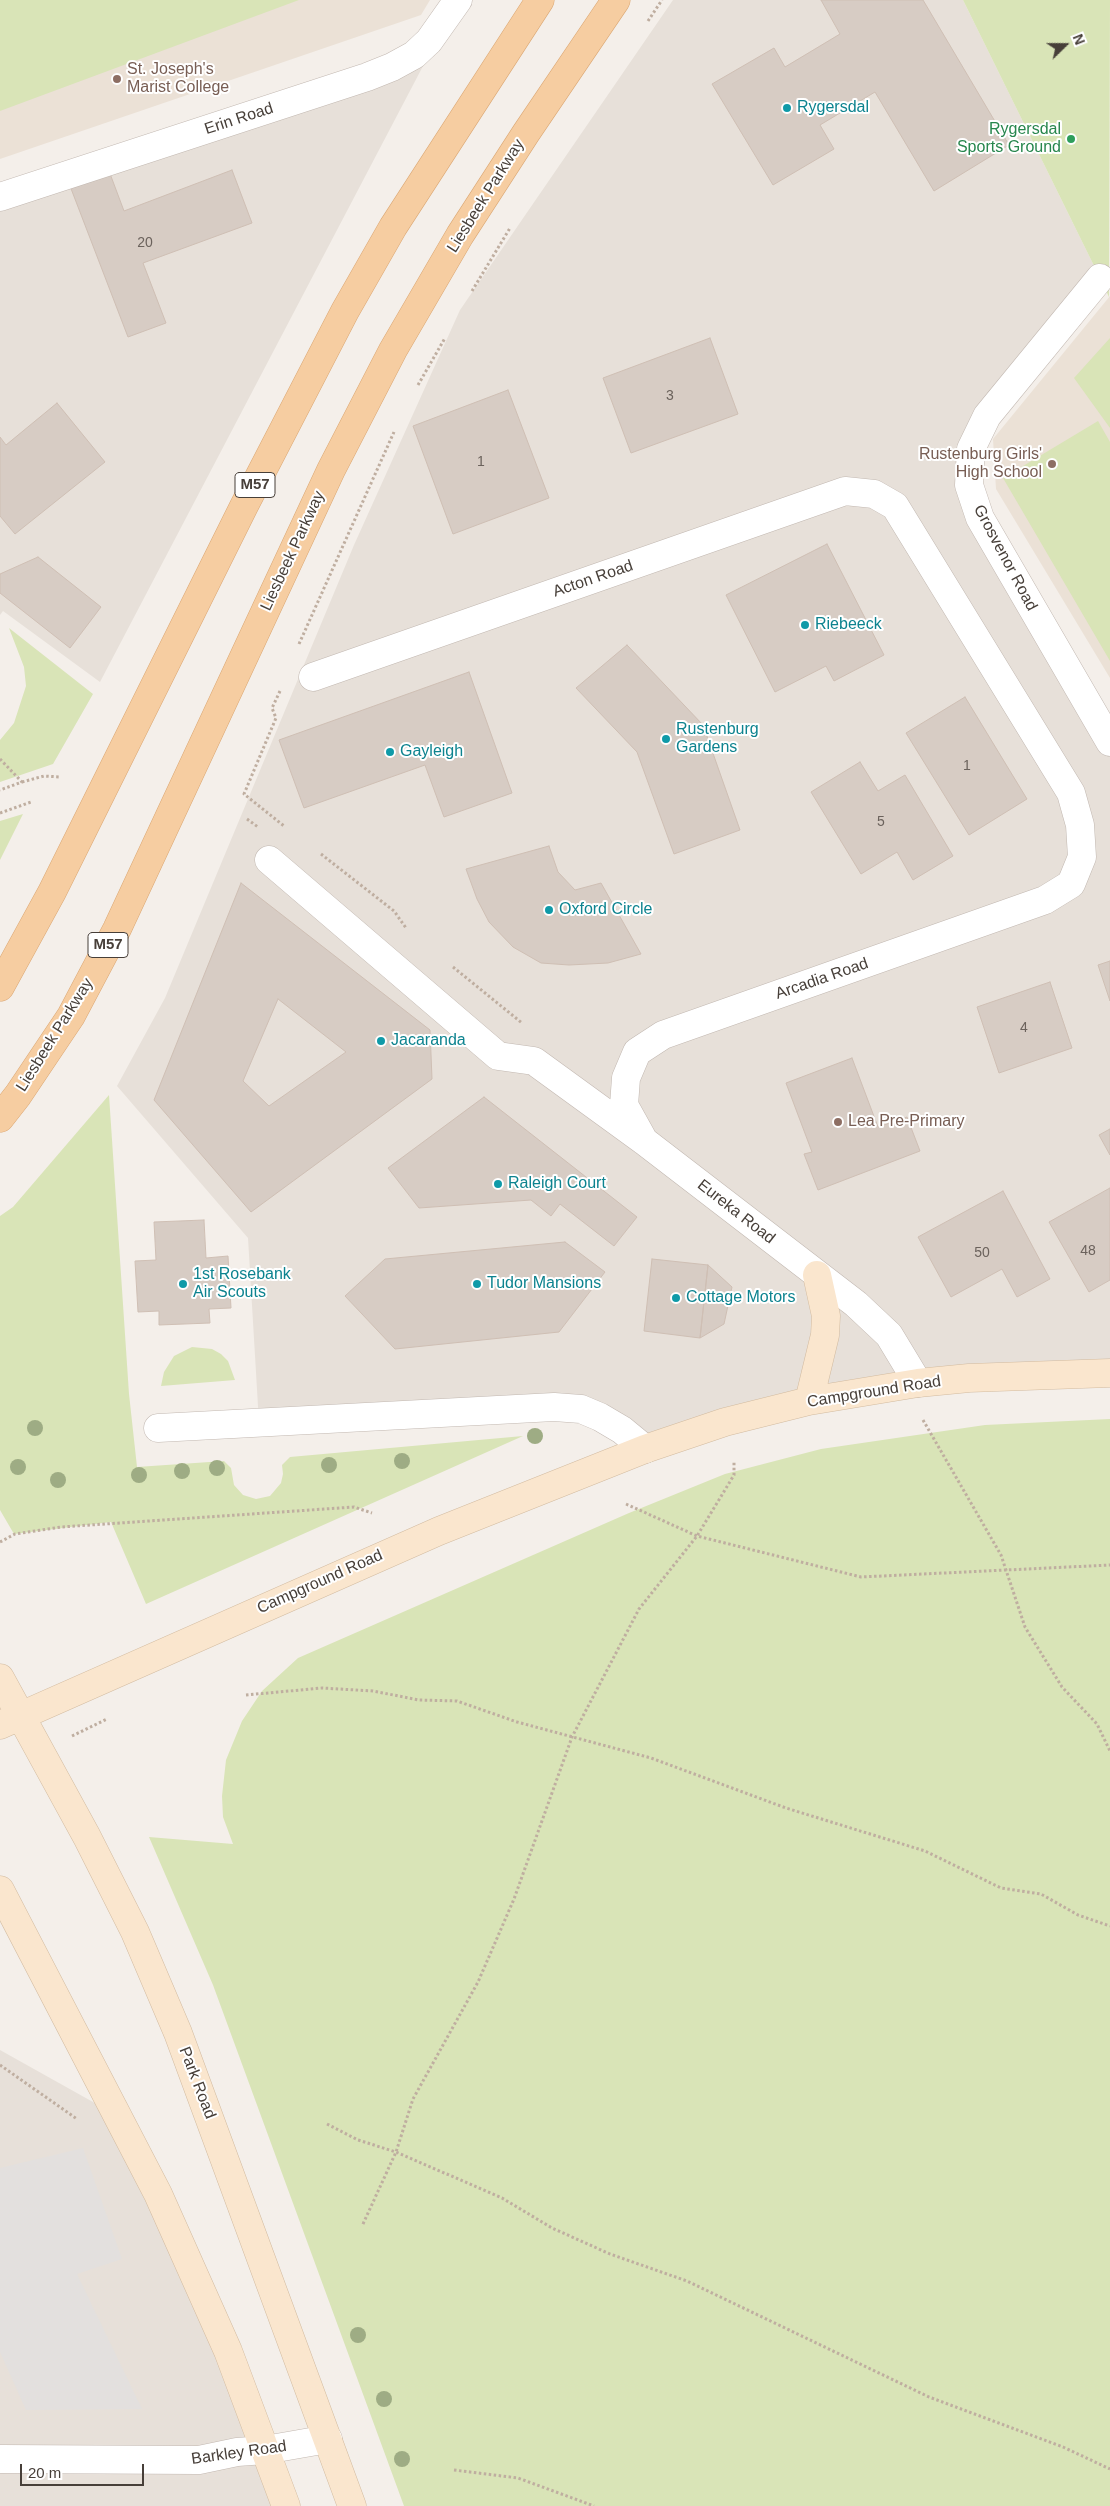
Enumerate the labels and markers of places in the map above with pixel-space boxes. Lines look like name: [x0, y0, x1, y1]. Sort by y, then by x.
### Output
place label: St. Joseph's Marist College: [127, 60, 229, 98]
marker: St. Joseph's Marist College: [111, 73, 123, 85]
place label: Rygersdal: [797, 98, 869, 118]
marker: Rygersdal: [781, 102, 793, 114]
place label: Rygersdal Sports Ground: [957, 120, 1061, 158]
marker: Rygersdal Sports Ground: [1065, 133, 1077, 145]
place label: Rustenburg Girls' High School: [919, 445, 1042, 483]
marker: Rustenburg Girls' High School: [1046, 458, 1058, 470]
place label: Riebeeck: [815, 615, 882, 635]
marker: Riebeeck: [799, 619, 811, 631]
place label: Rustenburg Gardens: [676, 720, 759, 758]
marker: Rustenburg Gardens: [660, 733, 672, 745]
place label: Gayleigh: [400, 742, 463, 762]
marker: Gayleigh: [384, 746, 396, 758]
place label: Oxford Circle: [559, 900, 652, 920]
marker: Oxford Circle: [543, 904, 555, 916]
place label: Jacaranda: [391, 1031, 466, 1051]
marker: Jacaranda: [375, 1035, 387, 1047]
place label: Lea Pre-Primary: [848, 1112, 964, 1132]
marker: Lea Pre-Primary: [832, 1116, 844, 1128]
place label: Raleigh Court: [508, 1174, 606, 1194]
marker: Raleigh Court: [492, 1178, 504, 1190]
place label: 1st Rosebank Air Scouts: [193, 1265, 291, 1303]
place label: Tudor Mansions: [487, 1274, 601, 1294]
marker: 1st Rosebank Air Scouts: [177, 1278, 189, 1290]
marker: Tudor Mansions: [471, 1278, 483, 1290]
place label: Cottage Motors: [686, 1288, 795, 1308]
marker: Cottage Motors: [670, 1292, 682, 1304]

